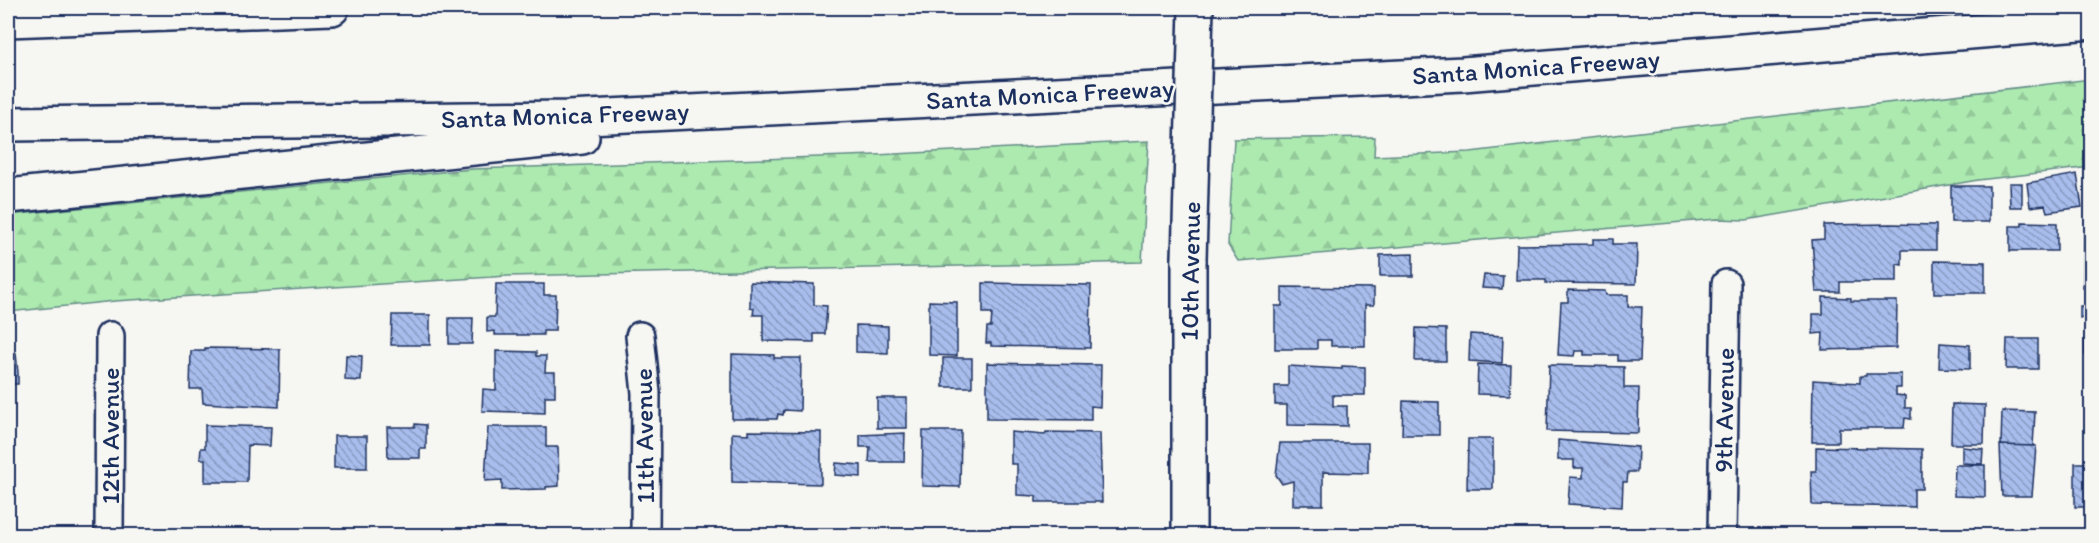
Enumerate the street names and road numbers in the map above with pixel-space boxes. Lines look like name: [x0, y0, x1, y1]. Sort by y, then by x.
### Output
street label: Santa Monica Freeway: [1411, 42, 1661, 92]
street label: Santa Monica Freeway: [925, 72, 1175, 116]
street label: Santa Monica Freeway: [440, 95, 690, 135]
street label: 10th Avenue: [1173, 201, 1207, 341]
street label: 9th Avenue: [1707, 347, 1741, 473]
street label: 12th Avenue: [94, 367, 126, 505]
street label: 11th Avenue: [627, 368, 661, 504]

